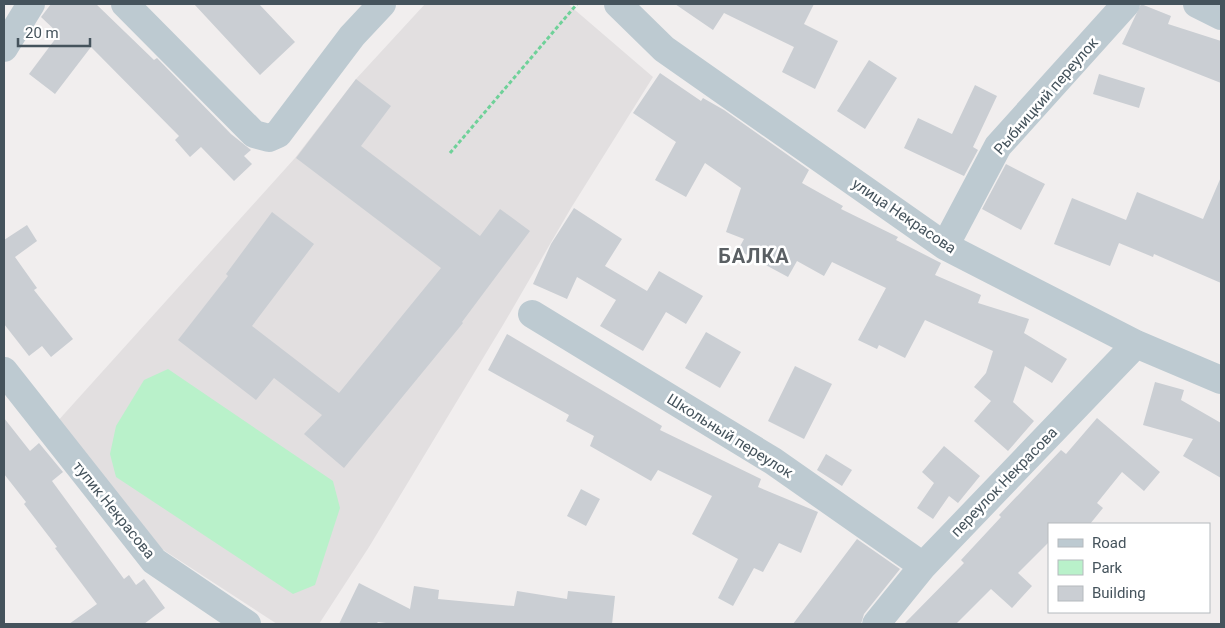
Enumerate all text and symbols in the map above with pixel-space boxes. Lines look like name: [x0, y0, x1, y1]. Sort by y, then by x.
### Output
scale bar: [18, 15, 90, 47]
text: 20 m: [25, 24, 59, 42]
street label: Рыбницкий переулок: [990, 34, 1102, 158]
street label: улица Некрасова: [849, 175, 959, 257]
district label: БАЛКА: [718, 244, 790, 268]
street label: Школьный переулок: [664, 390, 796, 482]
street label: переулок Некрасова: [947, 424, 1061, 540]
street label: тупик Некрасова: [69, 458, 159, 562]
legend: [1048, 523, 1210, 613]
text: Road: [1092, 534, 1126, 552]
text: Park: [1092, 559, 1123, 577]
text: Building: [1092, 584, 1146, 602]

